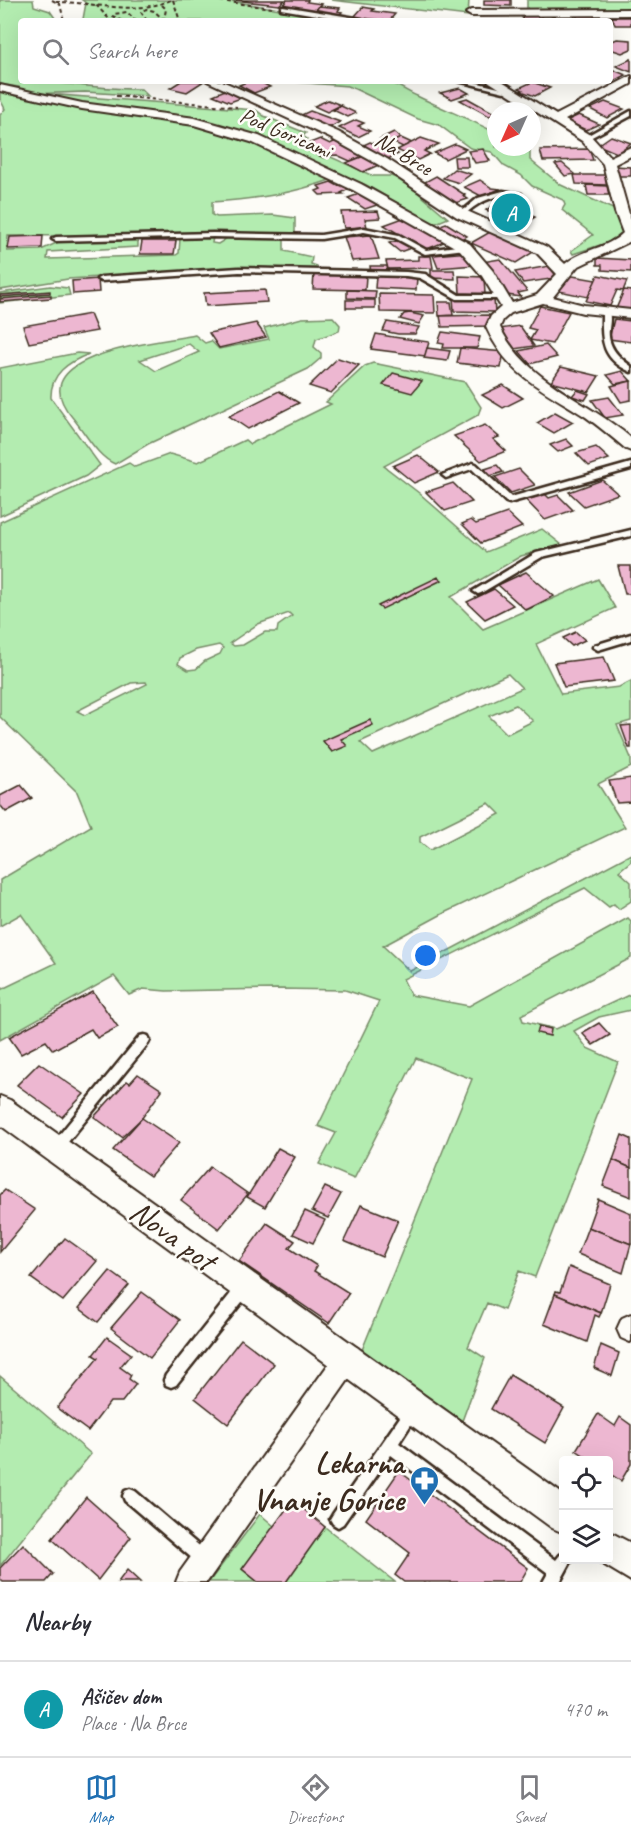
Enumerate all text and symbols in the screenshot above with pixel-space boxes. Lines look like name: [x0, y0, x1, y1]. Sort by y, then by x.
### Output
search box: [18, 18, 613, 84]
icon: search: [39, 35, 72, 68]
text: Search here: [87, 37, 177, 65]
street label: Pod Goricami: [236, 101, 338, 166]
north arrow: [487, 102, 541, 156]
street label: Na Brce: [370, 126, 439, 183]
pin: A: [492, 190, 530, 236]
your location: [411, 941, 440, 970]
street label: Nova pot: [122, 1191, 227, 1283]
place label: Lekarna Vnanje Gorice: [253, 1442, 407, 1520]
map controls: [559, 1456, 613, 1564]
button: locate: [559, 1456, 613, 1510]
pharmacy icon: Lekarna Vnanje Gorice: [409, 1464, 441, 1506]
button: layers: [559, 1510, 613, 1564]
text: Nearby: [24, 1605, 89, 1638]
text: Ašičev dom: [81, 1683, 161, 1711]
text: A: [38, 1697, 49, 1722]
text: 470 m: [564, 1697, 607, 1722]
text: Place · Na Brce: [81, 1711, 186, 1736]
tab: Map: [85, 1771, 118, 1827]
tab: Directions: [288, 1771, 343, 1827]
tab: Saved: [513, 1771, 546, 1827]

